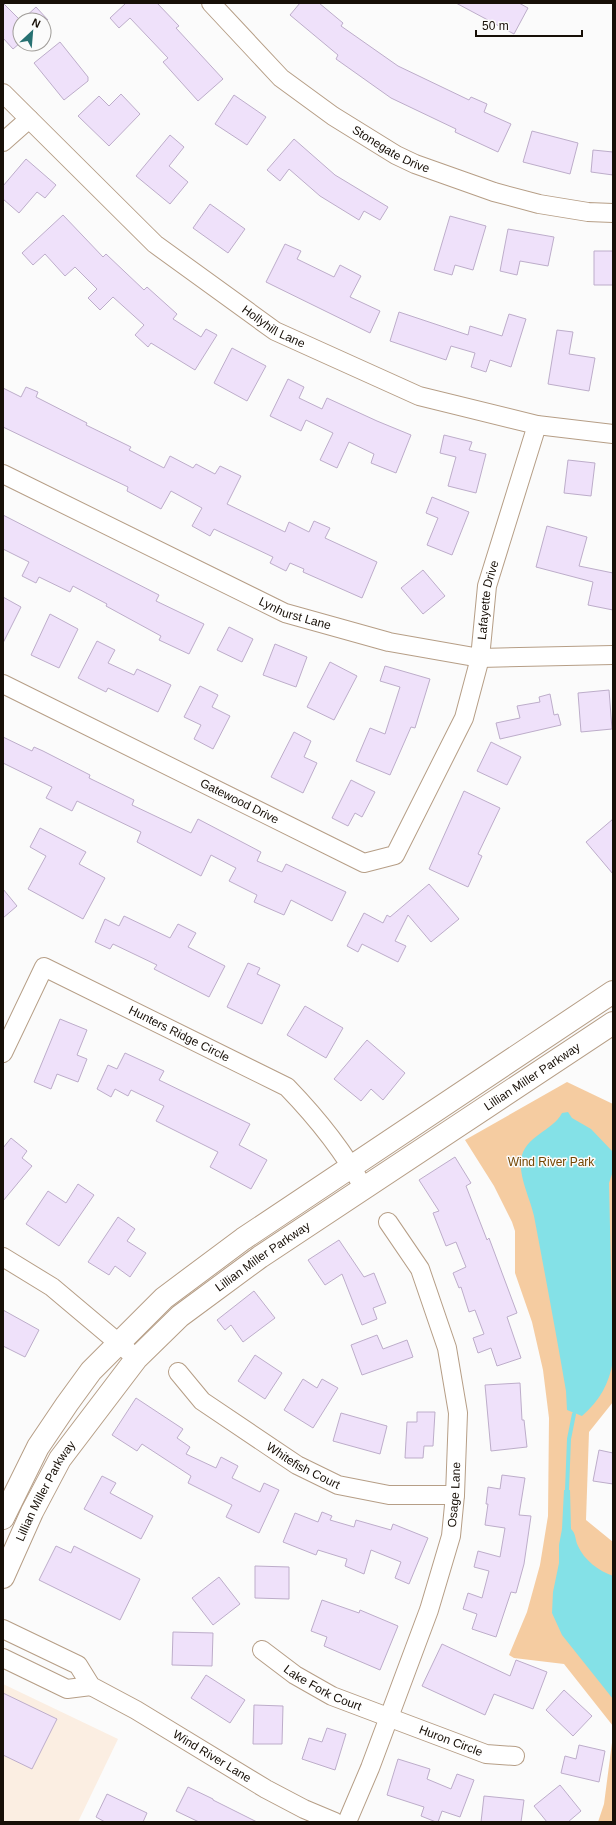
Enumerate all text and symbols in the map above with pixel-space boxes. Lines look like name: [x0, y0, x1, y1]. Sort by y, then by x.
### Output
north arrow: [12, 12, 52, 52]
scale bar: [476, 12, 582, 38]
text: N: [30, 16, 43, 30]
text: 50 m: [482, 19, 509, 33]
street label: Stonegate Drive: [350, 123, 432, 176]
street label: Hollyhill Lane: [239, 302, 308, 351]
street label: Lafayette Drive: [475, 558, 502, 641]
street label: Lynhurst Lane: [257, 594, 333, 633]
street label: Gatewood Drive: [198, 776, 282, 827]
street label: Hunters Ridge Circle: [126, 1003, 232, 1065]
street label: Lillian Miller Parkway: [481, 1040, 583, 1114]
park label: Wind River Park: [508, 1155, 595, 1169]
street label: Lillian Miller Parkway: [213, 1219, 313, 1295]
street label: Lillian Miller Parkway: [13, 1438, 78, 1543]
street label: Whitefish Court: [264, 1439, 343, 1492]
street label: Osage Lane: [445, 1461, 463, 1528]
street label: Lake Fork Court: [281, 1662, 364, 1714]
street label: Huron Circle: [417, 1722, 485, 1759]
street label: Wind River Lane: [171, 1727, 254, 1785]

